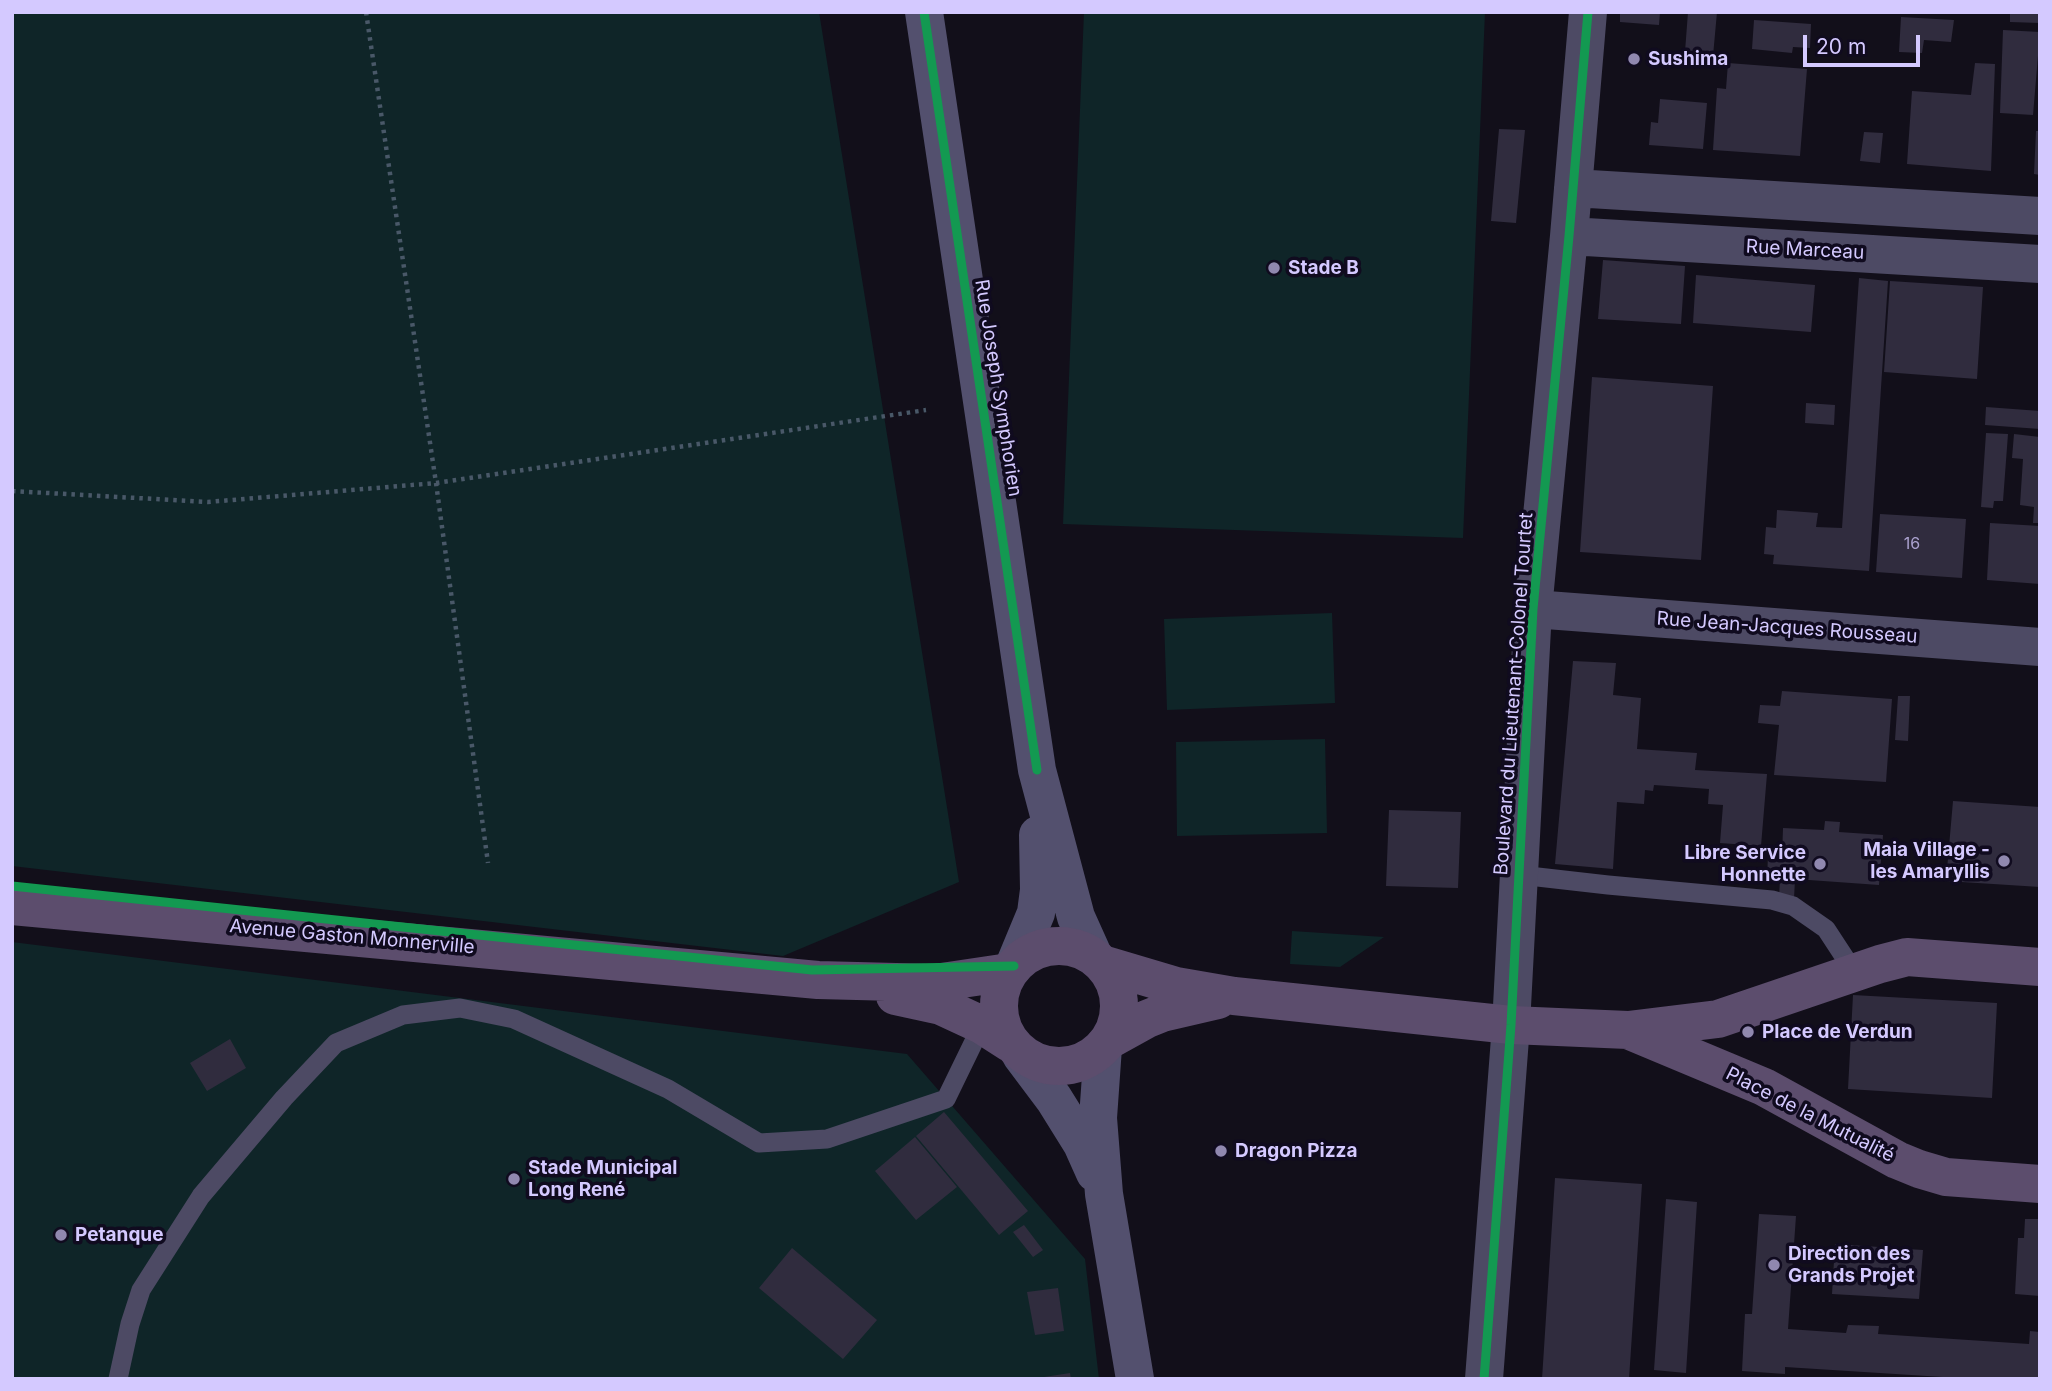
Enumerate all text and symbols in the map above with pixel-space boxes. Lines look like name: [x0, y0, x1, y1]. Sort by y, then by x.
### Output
scale bar: [1807, 21, 1924, 65]
text: 20 m: [1816, 34, 1866, 59]
place label: Sushima: [1648, 48, 1728, 70]
marker: Sushima: [1626, 51, 1642, 67]
street label: Rue Marceau: [1745, 236, 1865, 264]
place label: Stade B: [1288, 257, 1359, 279]
marker: Stade B: [1266, 260, 1282, 276]
street label: Rue Joseph Symphorien: [970, 278, 1026, 498]
street label: Boulevard du Lieutenant-Colonel Tourtet: [1490, 512, 1538, 876]
house number: 16: [1904, 534, 1920, 554]
street label: Rue Jean-Jacques Rousseau: [1656, 608, 1918, 648]
place label: Maia Village - les Amaryllis: [1863, 839, 1990, 883]
place label: Libre Service Honnette: [1684, 842, 1806, 886]
marker: Maia Village - les Amaryllis: [1996, 853, 2012, 869]
marker: Libre Service Honnette: [1812, 856, 1828, 872]
street label: Avenue Gaston Monnerville: [228, 915, 476, 959]
place label: Place de Verdun: [1762, 1021, 1913, 1043]
marker: Place de Verdun: [1740, 1024, 1756, 1040]
street label: Place de la Mutualité: [1722, 1063, 1898, 1167]
place label: Dragon Pizza: [1235, 1140, 1357, 1162]
marker: Dragon Pizza: [1213, 1143, 1229, 1159]
place label: Stade Municipal Long René: [528, 1157, 677, 1201]
marker: Stade Municipal Long René: [506, 1171, 522, 1187]
place label: Petanque: [75, 1224, 164, 1246]
marker: Petanque: [53, 1227, 69, 1243]
place label: Direction des Grands Projet: [1788, 1243, 1914, 1287]
marker: Direction des Grands Projet: [1766, 1257, 1782, 1273]

